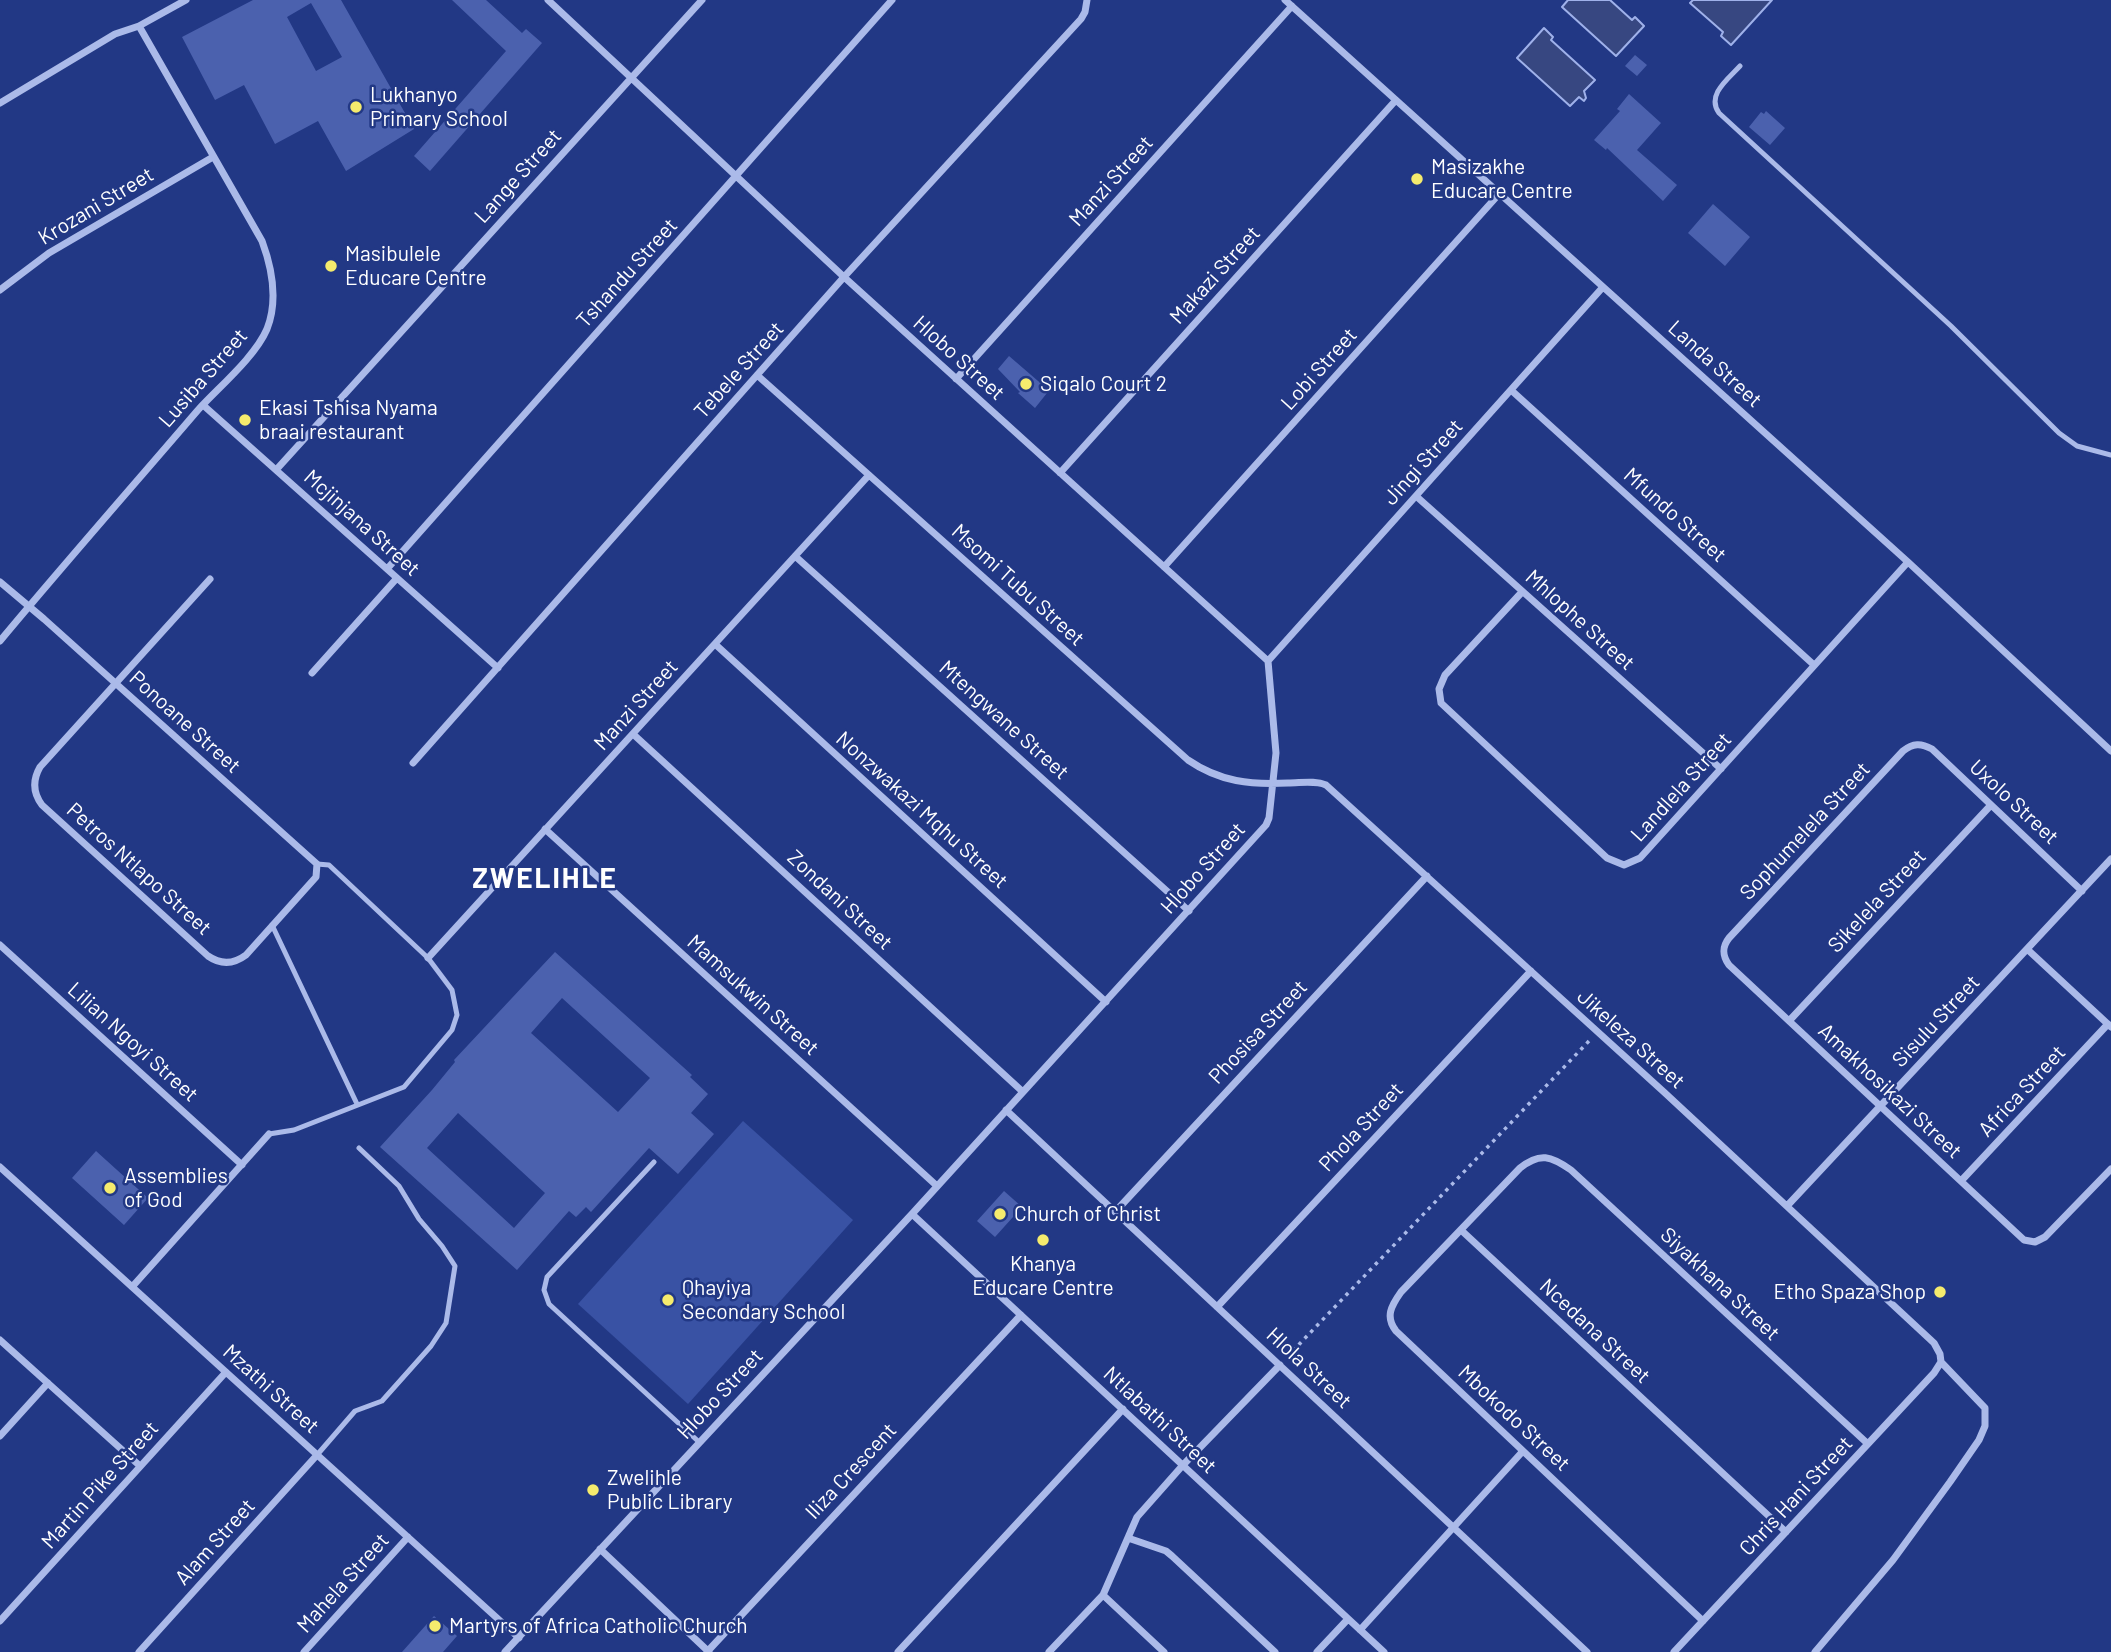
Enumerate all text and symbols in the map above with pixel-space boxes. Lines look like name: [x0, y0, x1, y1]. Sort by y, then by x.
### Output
place label: Lukhanyo Primary School: [370, 82, 508, 132]
marker: Lukhanyo Primary School: [348, 99, 364, 115]
street label: Lange Street: [469, 124, 567, 228]
street label: Manzi Street: [1064, 130, 1158, 232]
place label: Masizakhe Educare Centre: [1431, 154, 1573, 204]
street label: Krozani Street: [34, 162, 158, 250]
marker: Masizakhe Educare Centre: [1409, 171, 1425, 187]
street label: Tshandu Street: [571, 213, 683, 333]
street label: Makazi Street: [1164, 221, 1266, 329]
place label: Masibulele Educare Centre: [345, 241, 487, 291]
marker: Masibulele Educare Centre: [323, 258, 339, 274]
street label: Hlobo Street: [908, 310, 1010, 406]
street label: Landa Street: [1663, 315, 1767, 413]
street label: Tebele Street: [689, 316, 789, 424]
street label: Lobi Street: [1276, 323, 1362, 415]
street label: Lusiba Street: [153, 324, 253, 432]
place label: Siqalo Court 2: [1040, 371, 1167, 397]
marker: Siqalo Court 2: [1018, 376, 1034, 392]
place label: Ekasi Tshisa Nyama braai restaurant: [259, 395, 438, 445]
marker: Ekasi Tshisa Nyama braai restaurant: [237, 412, 253, 428]
street label: Jingi Street: [1378, 414, 1468, 510]
street label: Mfundo Street: [1619, 462, 1731, 568]
street label: Mcjinjana Street: [299, 464, 425, 582]
street label: Msomi Tubu Street: [946, 519, 1090, 651]
street label: Mhlophe Street: [1520, 564, 1640, 676]
street label: Manzi Street: [589, 654, 683, 756]
street label: Mtengwane Street: [934, 655, 1074, 785]
street label: Ponoane Street: [124, 666, 246, 778]
street label: Nonzwakazi Mqhu Street: [831, 726, 1013, 894]
street label: Landlela Street: [1625, 727, 1737, 847]
street label: Uxolo Street: [1964, 754, 2064, 850]
street label: Sophumelela Street: [1735, 757, 1875, 905]
street label: Petros Ntlapo Street: [62, 797, 216, 941]
street label: Hlobo Street: [1155, 817, 1251, 919]
street label: Sikelela Street: [1823, 844, 1931, 958]
street label: Zondani Street: [782, 845, 898, 955]
district label: ZWELIHLE: [473, 862, 617, 896]
street label: Mamsukwin Street: [682, 929, 824, 1061]
street label: Sisulu Street: [1887, 970, 1985, 1072]
street label: Phosisa Street: [1203, 975, 1313, 1089]
street label: Lilian Ngoyi Street: [63, 977, 203, 1107]
street label: Jikeleza Street: [1572, 984, 1690, 1094]
street label: Amakhosikazi Street: [1813, 1018, 1967, 1164]
street label: Africa Street: [1973, 1040, 2071, 1142]
street label: Phola Street: [1314, 1077, 1408, 1177]
place label: Assemblies of God: [124, 1163, 228, 1213]
marker: Assemblies of God: [102, 1180, 118, 1196]
place label: Church of Christ: [1014, 1201, 1161, 1227]
marker: Church of Christ: [992, 1206, 1008, 1222]
street label: Siyakhana Street: [1655, 1222, 1785, 1346]
marker: Khanya Educare Centre: [1035, 1232, 1051, 1248]
place label: Khanya Educare Centre: [972, 1251, 1114, 1301]
street label: Ncedana Street: [1534, 1273, 1656, 1389]
place label: Qhayiya Secondary School: [682, 1275, 845, 1325]
place label: Etho Spaza Shop: [1773, 1279, 1926, 1305]
marker: Etho Spaza Shop: [1932, 1284, 1948, 1300]
marker: Qhayiya Secondary School: [660, 1292, 676, 1308]
street label: Hlola Street: [1261, 1322, 1357, 1414]
street label: Mzathi Street: [218, 1339, 324, 1439]
street label: Hlobo Street: [672, 1344, 768, 1444]
street label: Mbokodo Street: [1453, 1360, 1575, 1476]
street label: Ntlabathi Street: [1098, 1361, 1222, 1479]
street label: Martin Pike Street: [36, 1416, 164, 1554]
street label: Iliza Crescent: [800, 1418, 902, 1524]
street label: Chris Hani Street: [1734, 1431, 1858, 1561]
place label: Zwelihle Public Library: [607, 1465, 732, 1515]
marker: Zwelihle Public Library: [585, 1482, 601, 1498]
street label: Alam Street: [170, 1494, 260, 1590]
street label: Mahela Street: [292, 1528, 394, 1638]
place label: Martyrs of Africa Catholic Church: [449, 1613, 748, 1639]
marker: Martyrs of Africa Catholic Church: [427, 1618, 443, 1634]

